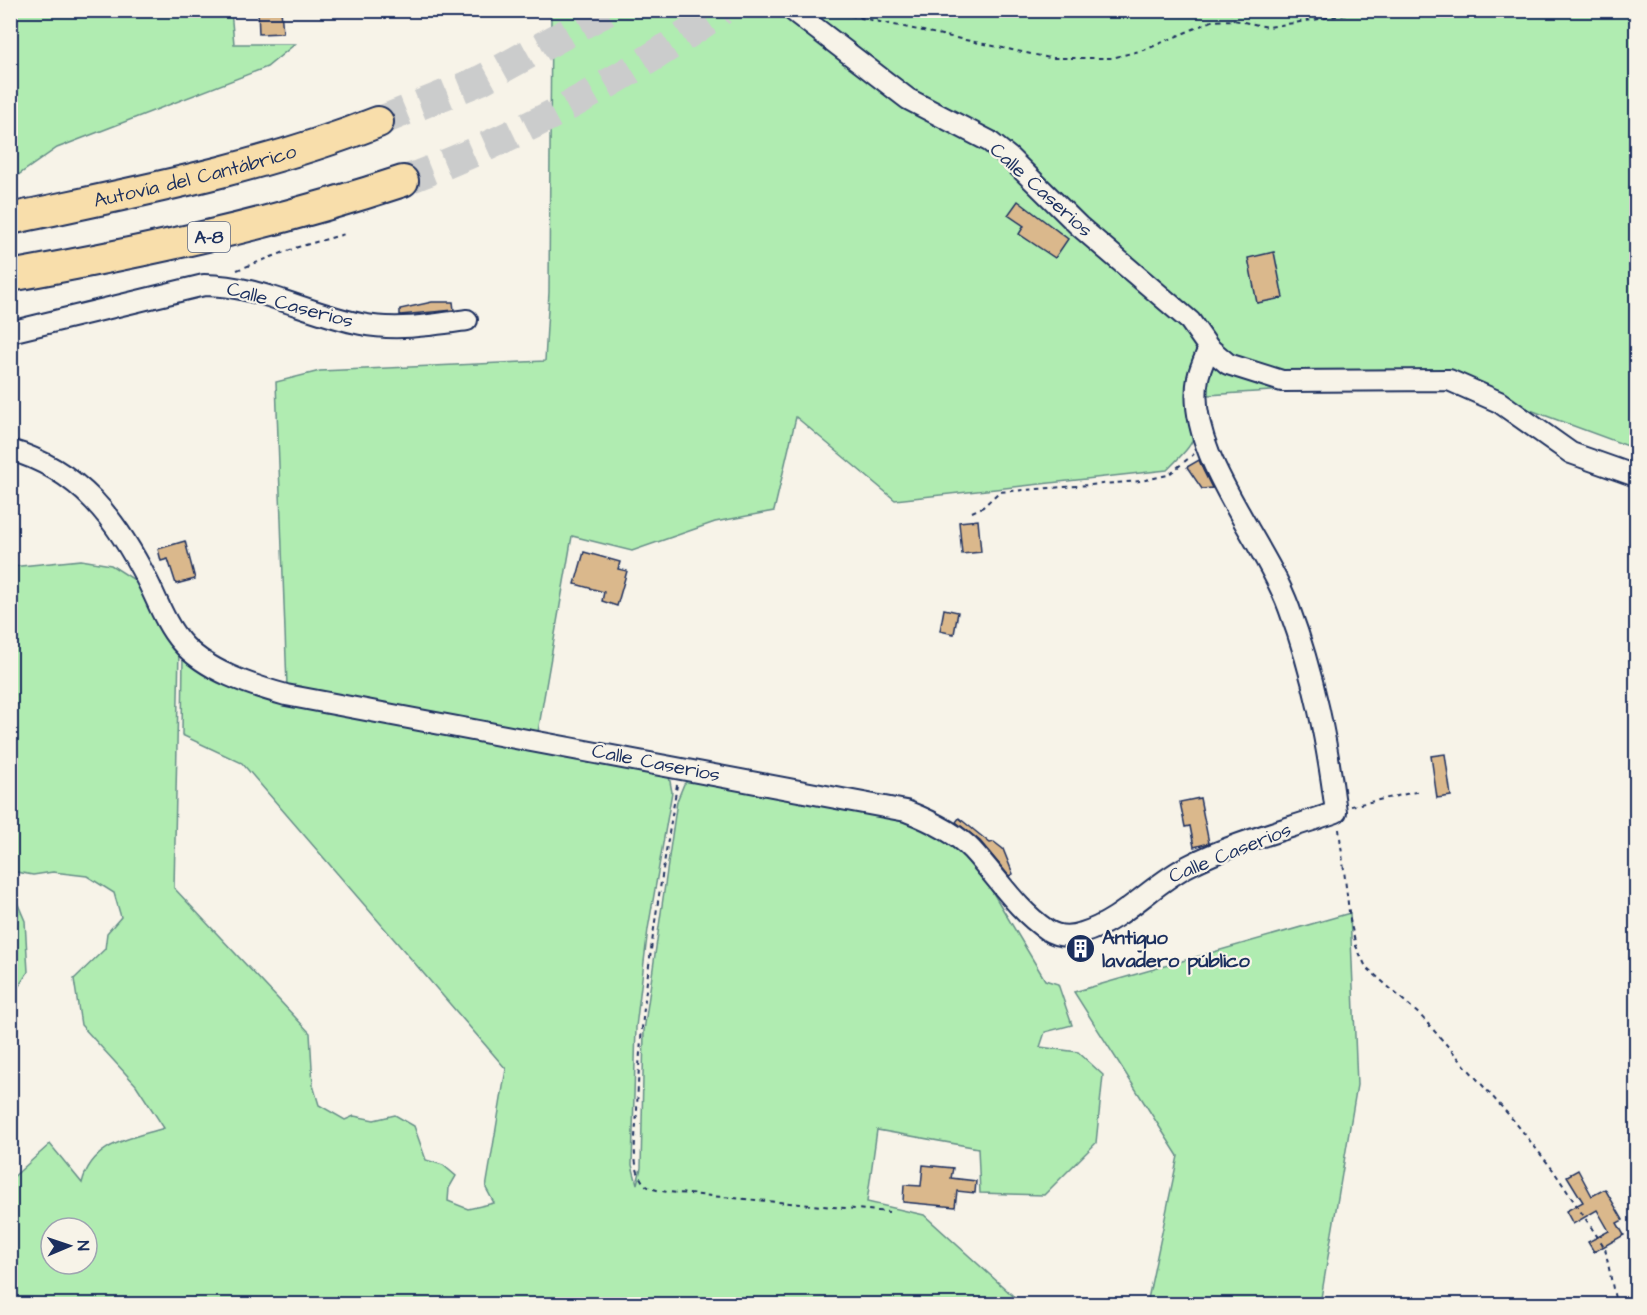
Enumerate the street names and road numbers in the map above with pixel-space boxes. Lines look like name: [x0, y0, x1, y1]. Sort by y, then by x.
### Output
street label: Calle Caserios: [983, 136, 1099, 244]
street label: Autovía del Cantábrico: [91, 137, 300, 215]
road number: A-8: [188, 222, 230, 252]
street label: Calle Caserios: [224, 275, 356, 335]
street label: Calle Caserios: [590, 737, 722, 789]
street label: Calle Caserios: [1164, 816, 1296, 890]

